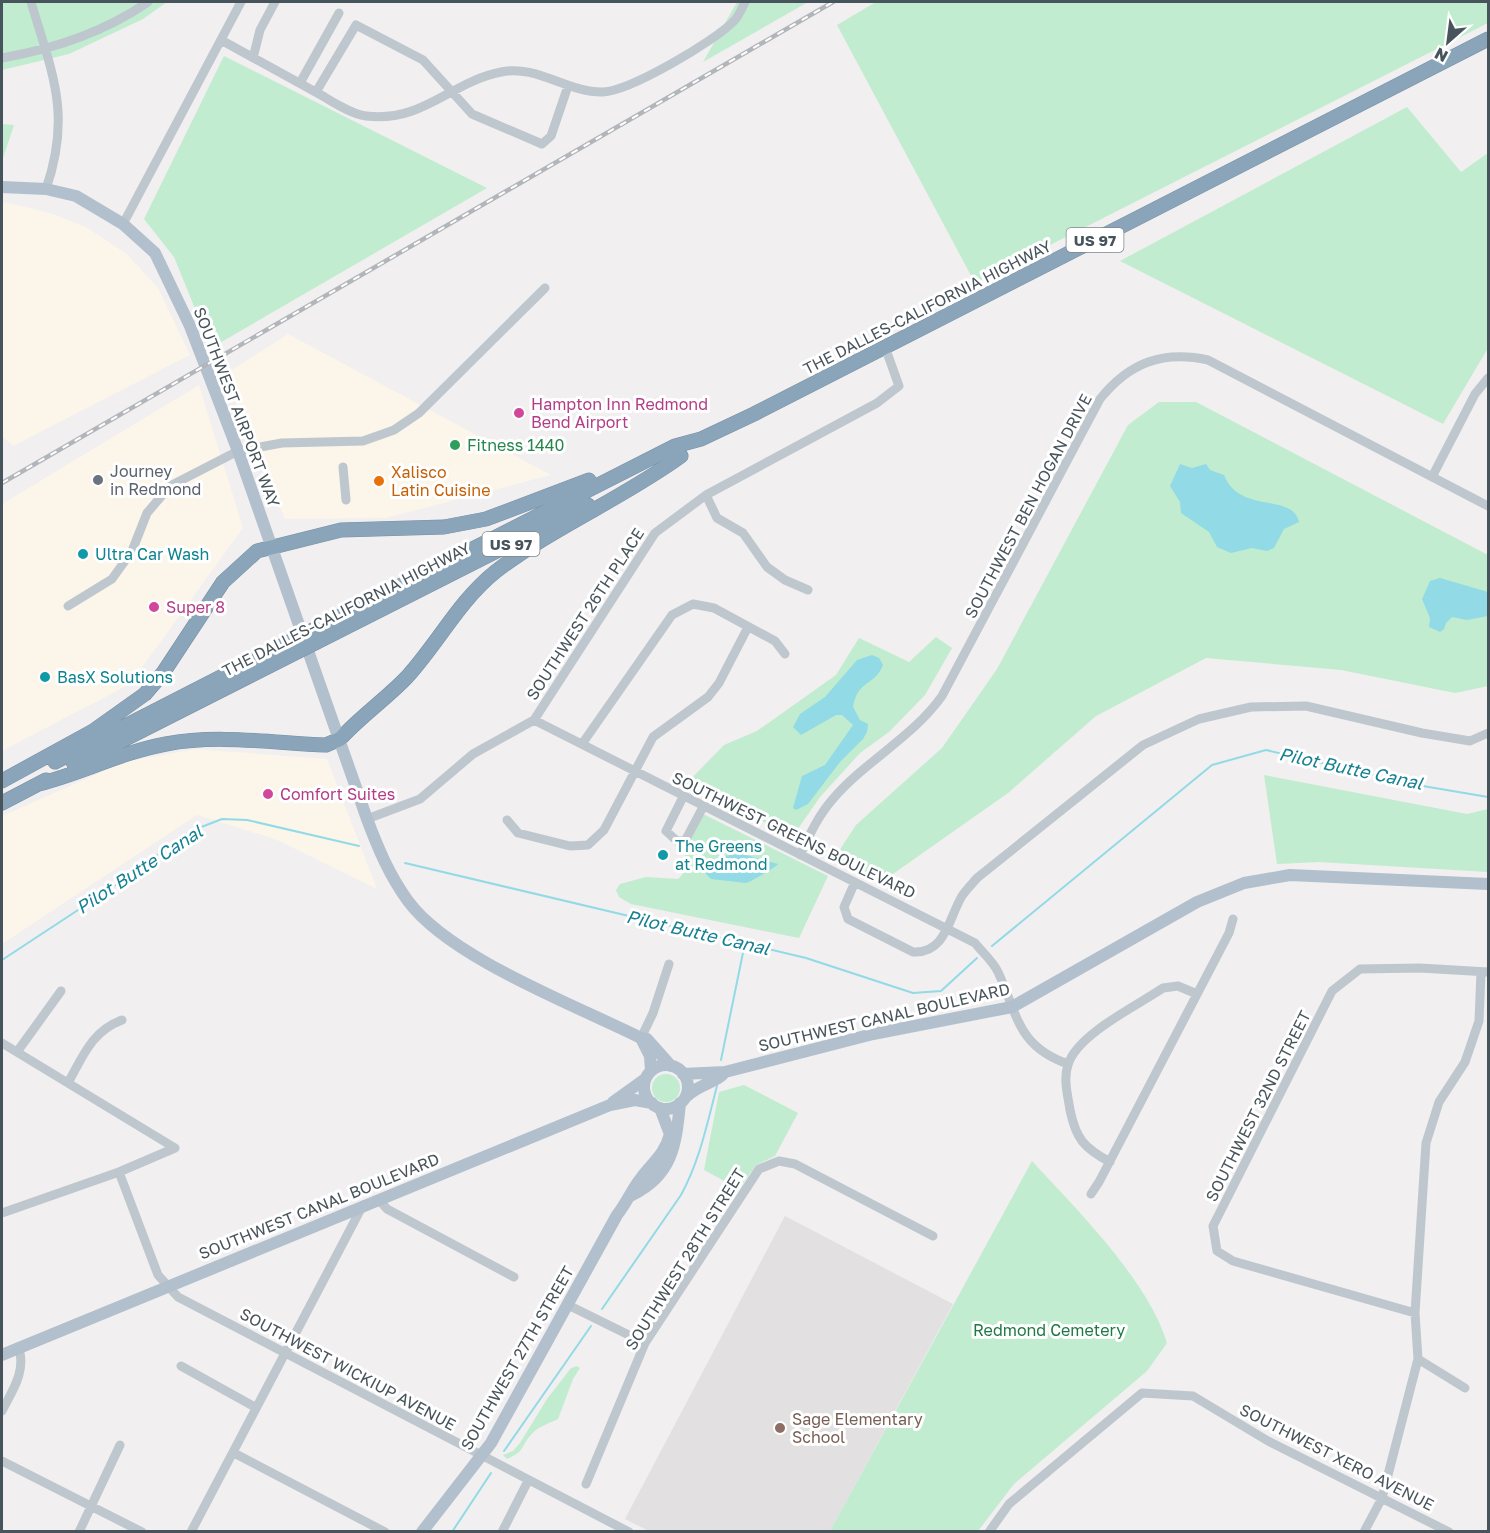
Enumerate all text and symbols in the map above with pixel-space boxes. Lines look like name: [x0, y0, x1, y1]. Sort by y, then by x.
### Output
north arrow: [1418, 12, 1478, 72]
text: N: [1431, 44, 1451, 67]
road number: US 97: [1066, 228, 1124, 252]
street label: THE DALLES-CALIFORNIA HIGHWAY: [800, 235, 1055, 378]
street label: SOUTHWEST AIRPORT WAY: [190, 304, 285, 510]
street label: SOUTHWEST BEN HOGAN DRIVE: [960, 390, 1096, 622]
place label: Hampton Inn Redmond Bend Airport: [531, 394, 708, 432]
marker: Hampton Inn Redmond Bend Airport: [512, 406, 526, 420]
place label: Fitness 1440: [467, 435, 565, 455]
marker: Fitness 1440: [448, 438, 462, 452]
place label: Journey in Redmond: [110, 461, 201, 499]
place label: Xalisco Latin Cuisine: [391, 462, 490, 500]
marker: Journey in Redmond: [91, 473, 105, 487]
marker: Xalisco Latin Cuisine: [372, 474, 386, 488]
street label: SOUTHWEST 26TH PLACE: [522, 524, 648, 704]
road number: US 97: [482, 532, 540, 556]
street label: THE DALLES-CALIFORNIA HIGHWAY: [219, 537, 474, 680]
place label: Ultra Car Wash: [95, 544, 209, 564]
marker: Ultra Car Wash: [76, 547, 90, 561]
place label: Super 8: [166, 597, 225, 617]
marker: Super 8: [147, 600, 161, 614]
place label: BasX Solutions: [57, 667, 173, 687]
marker: BasX Solutions: [38, 670, 52, 684]
water label: Pilot Butte Canal: [1277, 742, 1426, 794]
street label: SOUTHWEST GREENS BOULEVARD: [669, 767, 919, 903]
place label: Comfort Suites: [280, 784, 395, 804]
marker: Comfort Suites: [261, 787, 275, 801]
water label: Pilot Butte Canal: [72, 819, 207, 918]
place label: The Greens at Redmond: [675, 836, 768, 874]
marker: The Greens at Redmond: [656, 848, 670, 862]
water label: Pilot Butte Canal: [624, 905, 773, 959]
street label: SOUTHWEST CANAL BOULEVARD: [756, 978, 1012, 1056]
street label: SOUTHWEST 32ND STREET: [1201, 1007, 1315, 1205]
street label: SOUTHWEST CANAL BOULEVARD: [196, 1148, 442, 1264]
street label: SOUTHWEST 28TH STREET: [621, 1164, 749, 1354]
street label: SOUTHWEST 27TH STREET: [456, 1262, 578, 1454]
street label: SOUTHWEST WICKIUP AVENUE: [237, 1303, 459, 1435]
park label: Redmond Cemetery: [973, 1320, 1125, 1340]
street label: SOUTHWEST XERO AVENUE: [1237, 1399, 1437, 1515]
place label: Sage Elementary School: [792, 1409, 923, 1447]
marker: Sage Elementary School: [773, 1421, 787, 1435]

